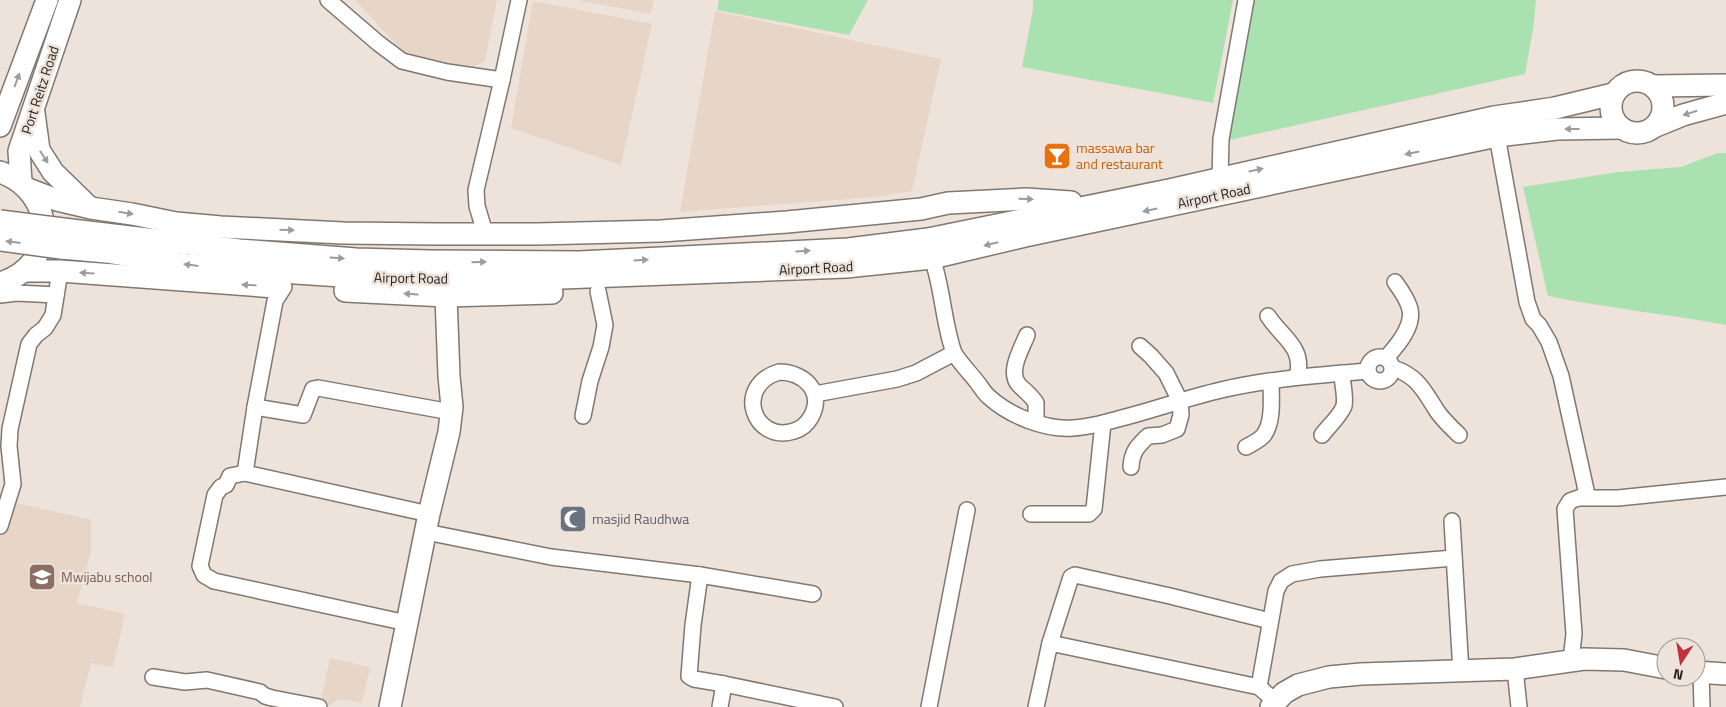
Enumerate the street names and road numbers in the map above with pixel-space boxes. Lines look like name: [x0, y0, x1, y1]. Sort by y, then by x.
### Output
street label: Port Reitz Road: [15, 43, 64, 137]
street label: Airport Road: [1175, 178, 1252, 213]
street label: Airport Road: [778, 255, 854, 280]
street label: Airport Road: [374, 266, 448, 289]

